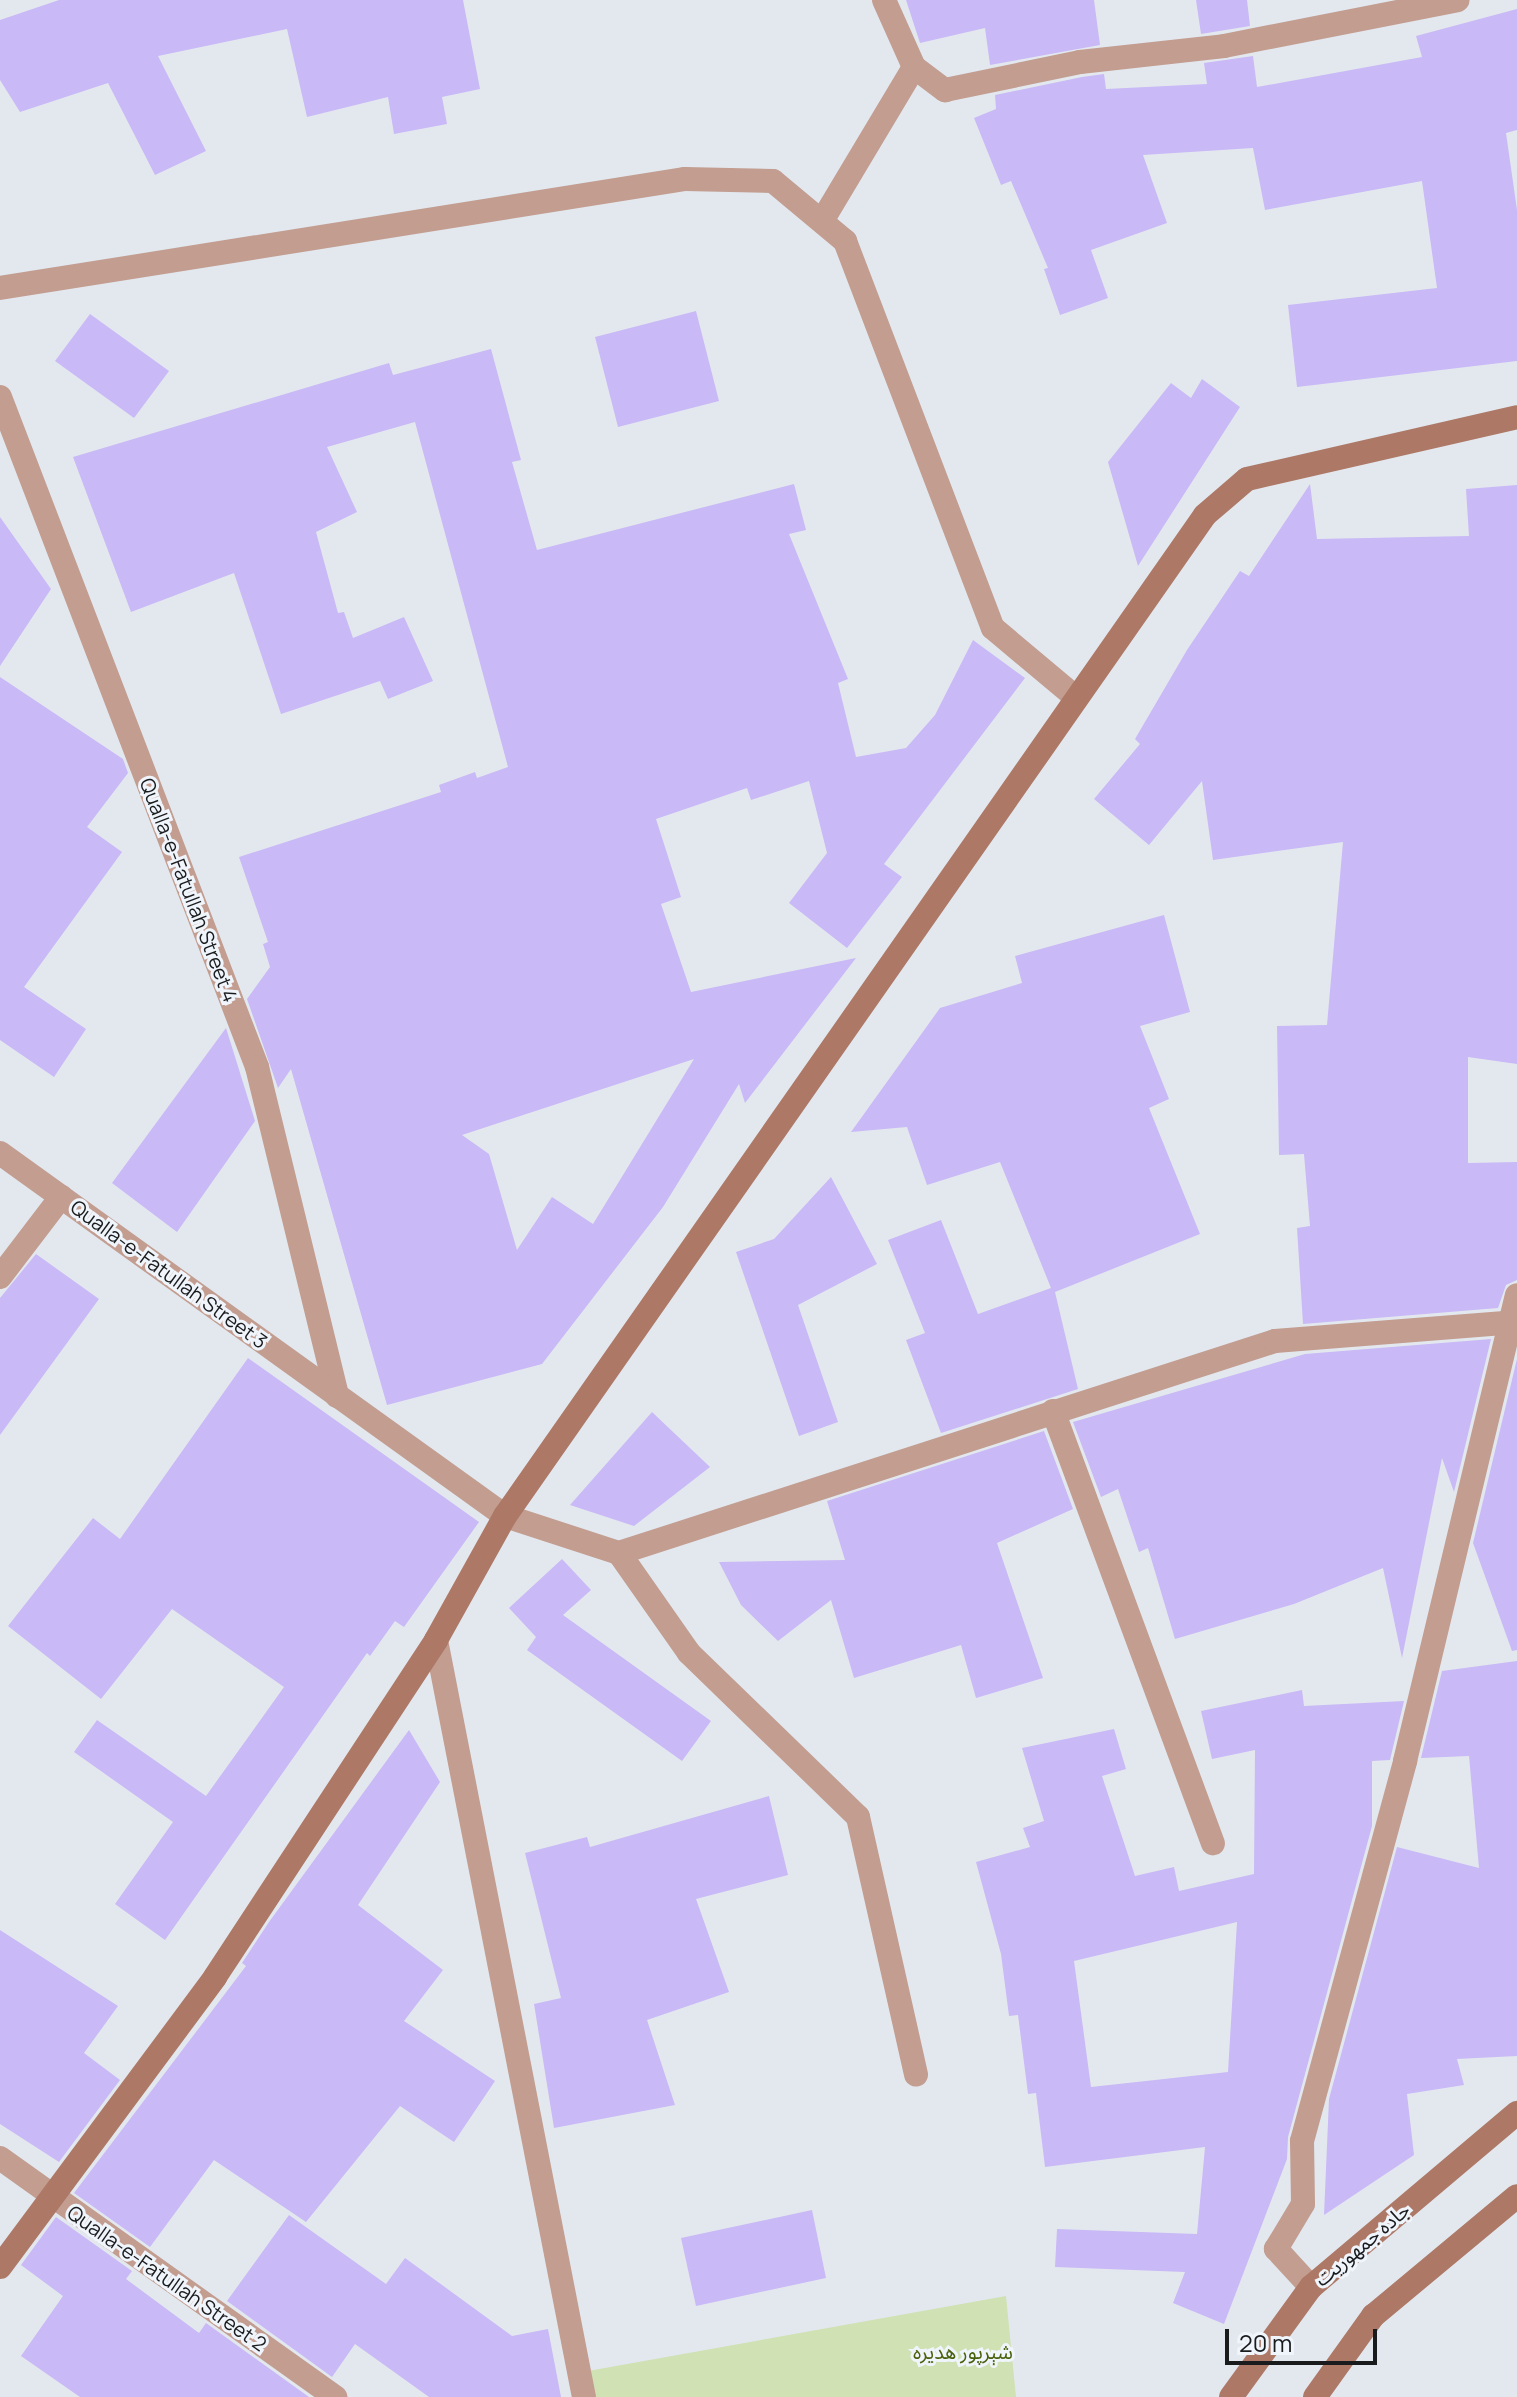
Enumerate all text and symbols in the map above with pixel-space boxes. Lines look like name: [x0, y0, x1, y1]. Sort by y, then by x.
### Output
street label: Qualla-e-Fatullah Street 4: [135, 775, 243, 1005]
street label: Qualla-e-Fatullah Street 3: [66, 1195, 272, 1353]
street label: جاده جمهوریت: [1310, 2197, 1414, 2291]
street label: Qualla-e-Fatullah Street 2: [63, 2200, 271, 2356]
scale bar: [1229, 2313, 1381, 2363]
text: 20 m: [1239, 2326, 1292, 2359]
park label: شېرپور هديره: [913, 2339, 1013, 2363]

